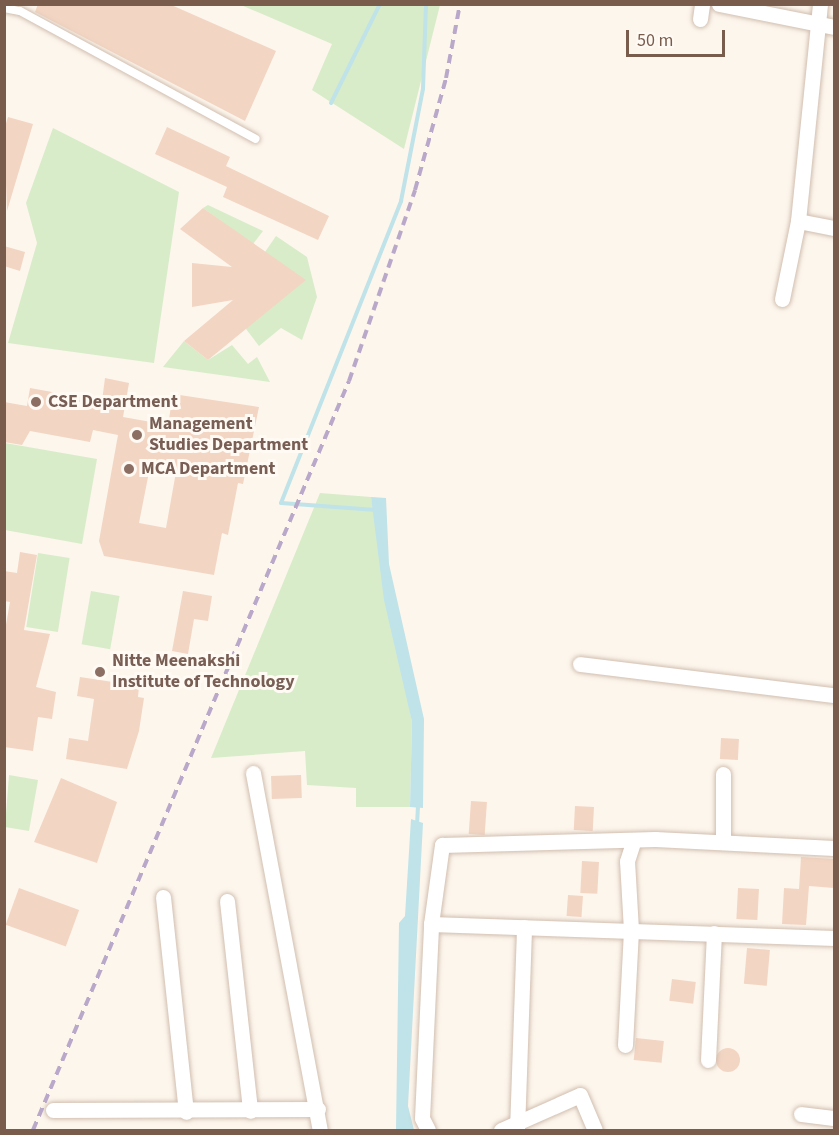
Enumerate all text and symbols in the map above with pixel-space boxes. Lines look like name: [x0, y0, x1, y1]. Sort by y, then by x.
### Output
scale bar: [629, 18, 728, 56]
text: 50 m: [637, 28, 673, 53]
place label: CSE Department: [48, 391, 178, 413]
marker: CSE Department: [29, 395, 43, 409]
place label: Management Studies Department: [149, 414, 308, 456]
marker: Management Studies Department: [130, 428, 144, 442]
place label: MCA Department: [141, 458, 275, 480]
marker: MCA Department: [122, 462, 136, 476]
place label: Nitte Meenakshi Institute of Technology: [112, 651, 295, 694]
marker: Nitte Meenakshi Institute of Technology: [93, 665, 107, 679]

